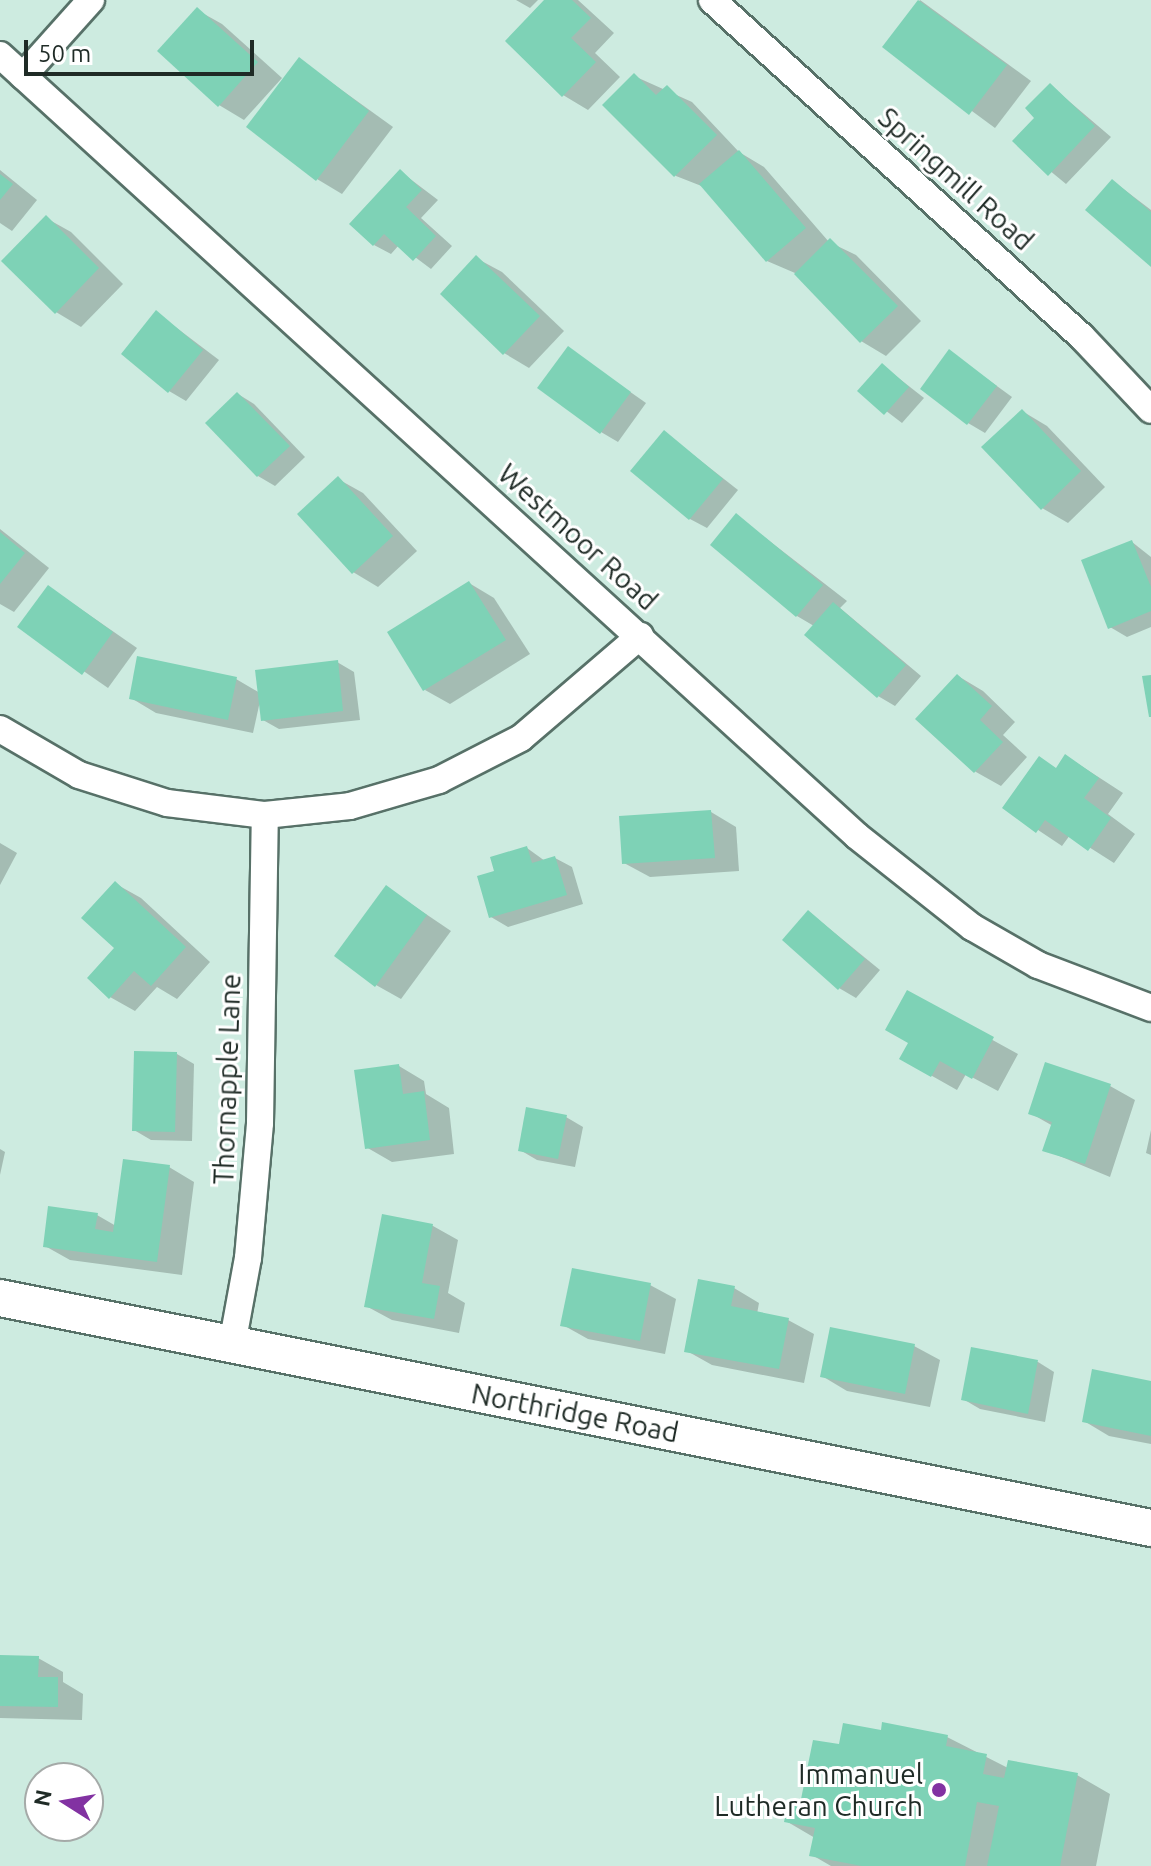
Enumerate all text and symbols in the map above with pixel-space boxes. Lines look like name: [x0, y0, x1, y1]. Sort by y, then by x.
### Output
scale bar: [28, 24, 258, 74]
text: 50 m: [38, 40, 91, 67]
street label: Springmill Road: [872, 101, 1040, 257]
street label: Westmoor Road: [491, 457, 665, 617]
street label: Thornapple Lane: [207, 973, 247, 1185]
street label: Northridge Road: [469, 1376, 681, 1450]
place label: Immanuel Lutheran Church: [714, 1757, 923, 1823]
north arrow: [24, 1762, 104, 1842]
marker: Immanuel Lutheran Church: [930, 1781, 948, 1799]
text: N: [28, 1787, 56, 1808]

